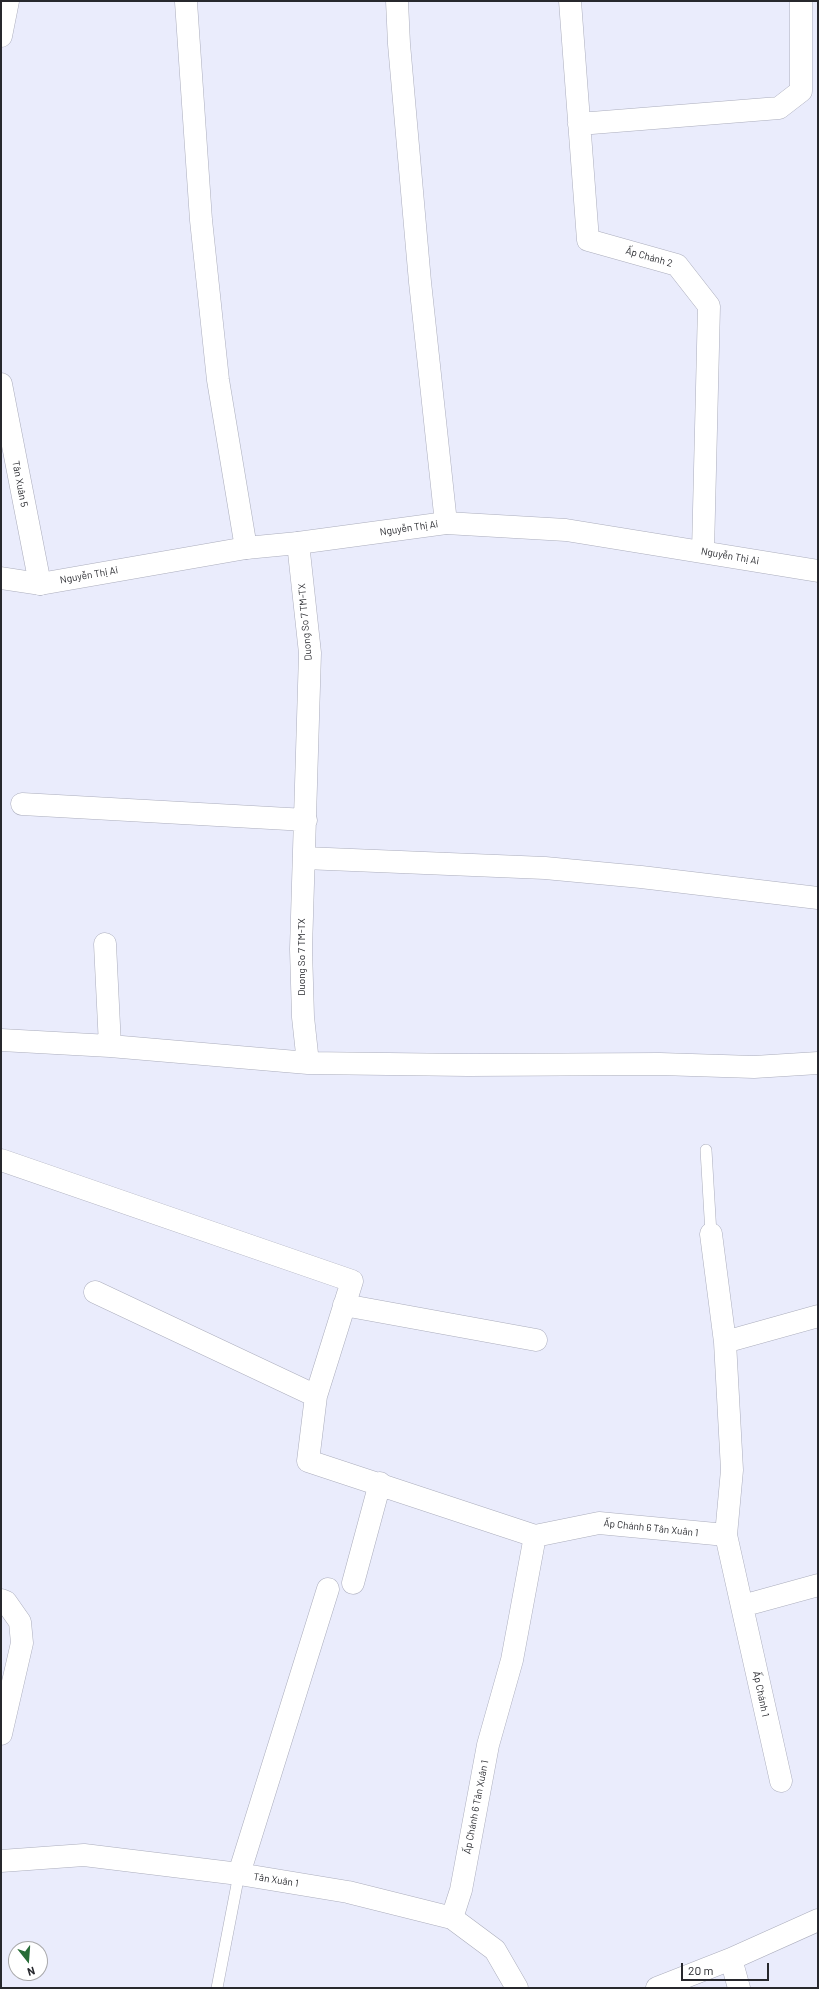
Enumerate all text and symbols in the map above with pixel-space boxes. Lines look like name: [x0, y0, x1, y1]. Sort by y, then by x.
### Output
street label: Ấp Chánh 2: [624, 245, 674, 269]
street label: Tân Xuân 5: [10, 460, 30, 508]
street label: Nguyễn Thị Ai: [379, 518, 439, 538]
street label: Nguyễn Thị Ai: [700, 545, 760, 567]
street label: Nguyễn Thị Ai: [59, 564, 119, 586]
street label: Duong So 7 TM-TX: [296, 583, 314, 661]
street label: Duong So 7 TM-TX: [296, 918, 308, 996]
street label: Ấp Chánh 6 Tân Xuân 1: [603, 1517, 699, 1539]
street label: Ấp Chánh 1: [750, 1670, 772, 1718]
street label: Ấp Chánh 6 Tân Xuân 1: [461, 1759, 491, 1855]
street label: Tân Xuân 1: [253, 1871, 299, 1889]
north arrow: [8, 1941, 48, 1981]
scale bar: [683, 1955, 771, 1981]
text: 20 m: [688, 1963, 714, 1977]
text: N: [26, 1965, 37, 1979]

